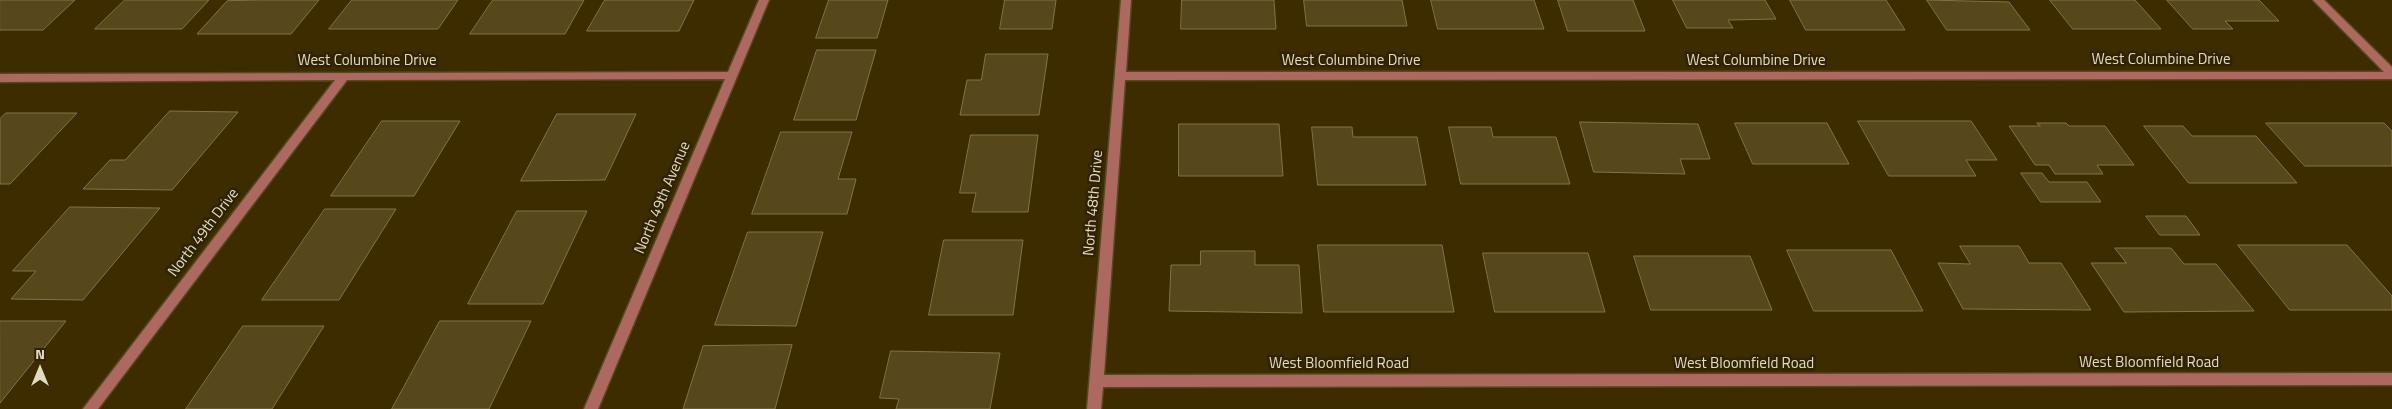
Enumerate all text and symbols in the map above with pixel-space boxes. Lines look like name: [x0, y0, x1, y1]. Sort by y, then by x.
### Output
street label: West Columbine Drive: [2092, 51, 2230, 69]
street label: West Columbine Drive: [298, 52, 436, 70]
street label: West Columbine Drive: [1282, 52, 1420, 70]
street label: West Columbine Drive: [1687, 52, 1825, 70]
street label: North 49th Avenue: [631, 139, 695, 257]
street label: North 48th Drive: [1080, 149, 1108, 257]
street label: North 49th Drive: [165, 185, 243, 281]
text: N: [35, 343, 45, 364]
north arrow: [15, 344, 65, 394]
street label: West Bloomfield Road: [2079, 354, 2219, 372]
street label: West Bloomfield Road: [1269, 355, 1409, 373]
street label: West Bloomfield Road: [1674, 355, 1814, 373]

